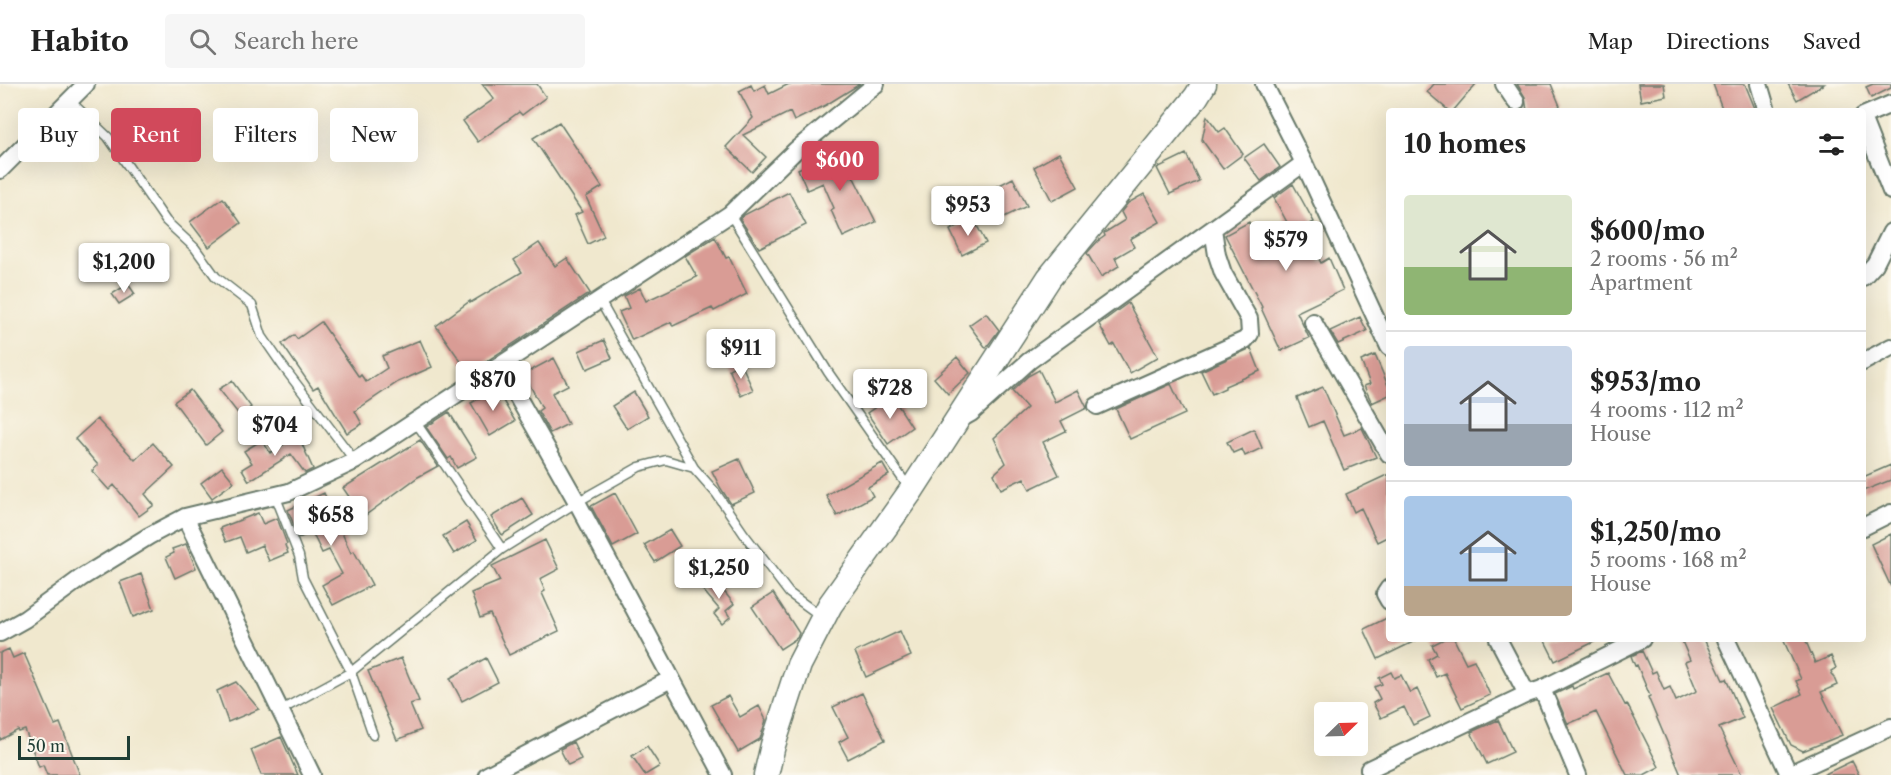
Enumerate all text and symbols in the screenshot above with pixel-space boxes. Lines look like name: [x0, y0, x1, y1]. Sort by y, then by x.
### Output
search box: [165, 14, 585, 68]
text: Habito: [30, 24, 129, 58]
icon: search: [186, 25, 219, 58]
text: Search here: [234, 28, 358, 55]
text: Map: [1588, 29, 1633, 54]
text: Directions: [1666, 29, 1770, 54]
text: Saved: [1803, 29, 1861, 54]
chip: Buy: [18, 108, 99, 162]
chip: Rent: [111, 108, 201, 162]
chip: Filters: [213, 108, 318, 162]
chip: New: [330, 108, 418, 162]
text: 10 homes: [1404, 128, 1526, 160]
icon: filters: [1815, 128, 1848, 161]
pin: $600: [804, 141, 876, 192]
text: $600: [816, 148, 864, 172]
pin: $953: [932, 186, 1004, 237]
text: $953: [945, 193, 991, 217]
text: $600/mo: [1590, 215, 1705, 247]
icon: home: [1452, 219, 1524, 291]
pin: $579: [1250, 221, 1322, 272]
text: $579: [1264, 228, 1308, 252]
pin: $1,200: [75, 243, 173, 294]
text: 2 rooms · 56 m²: [1590, 247, 1738, 271]
text: $1,200: [93, 250, 155, 274]
text: Apartment: [1590, 271, 1693, 295]
pin: $911: [705, 329, 777, 380]
text: $911: [720, 336, 762, 360]
pin: $870: [457, 361, 529, 412]
text: $953/mo: [1590, 366, 1701, 398]
text: $870: [470, 368, 516, 392]
pin: $728: [854, 369, 926, 420]
icon: home: [1452, 370, 1524, 442]
text: $728: [867, 376, 913, 400]
text: 4 rooms · 112 m²: [1590, 398, 1744, 422]
pin: $704: [239, 406, 311, 457]
text: $704: [252, 413, 298, 437]
text: House: [1590, 422, 1651, 446]
pin: $658: [295, 496, 367, 547]
text: $658: [308, 503, 354, 527]
text: $1,250/mo: [1590, 516, 1721, 548]
icon: home: [1452, 520, 1524, 592]
text: 5 rooms · 168 m²: [1590, 548, 1747, 572]
pin: $1,250: [670, 549, 768, 600]
text: $1,250: [688, 556, 750, 580]
text: House: [1590, 572, 1651, 596]
north arrow: [1314, 702, 1368, 756]
map controls: [1314, 702, 1368, 756]
scale bar: [18, 733, 130, 760]
text: 50 m: [27, 736, 65, 756]

